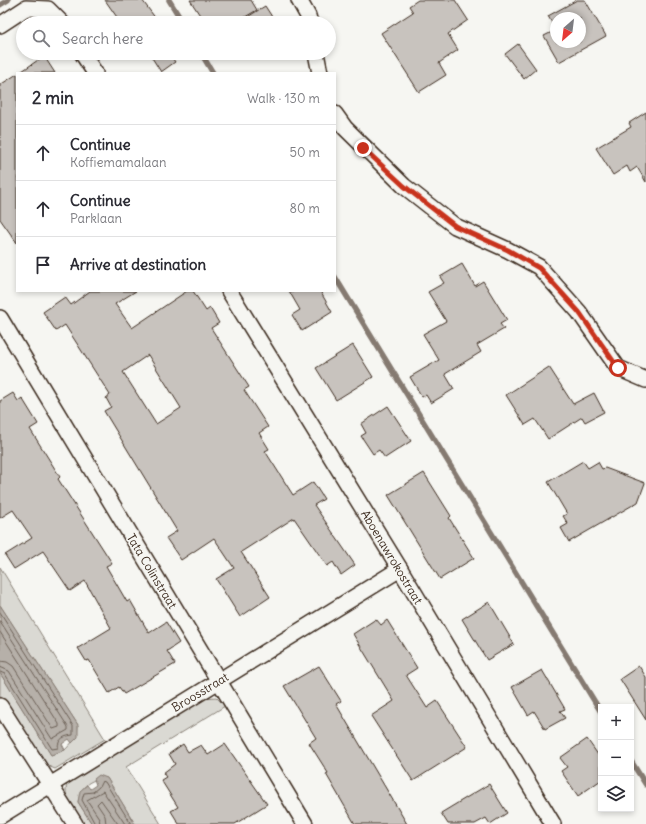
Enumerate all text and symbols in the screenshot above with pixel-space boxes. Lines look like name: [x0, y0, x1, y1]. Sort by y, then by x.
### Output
north arrow: [550, 12, 586, 48]
search box: [16, 16, 336, 60]
icon: search: [30, 27, 52, 49]
text: Search here: [62, 29, 143, 48]
text: 2 min: [32, 87, 74, 109]
text: Walk · 130 m: [247, 90, 320, 107]
text: Continue: [70, 135, 131, 154]
route end: [354, 139, 372, 157]
icon: ahead: [32, 142, 54, 164]
text: 50 m: [289, 144, 320, 161]
text: Koffiemamalaan: [70, 154, 166, 171]
text: Continue: [70, 191, 131, 210]
icon: ahead: [32, 198, 54, 220]
text: 80 m: [289, 200, 320, 217]
text: Parklaan: [70, 210, 122, 227]
icon: arrive: [32, 254, 54, 276]
text: Arrive at destination: [70, 255, 206, 274]
route start: [609, 359, 627, 377]
street label: Aboenawrokostraat: [358, 507, 426, 607]
street label: Tata Colinstraat: [124, 531, 180, 611]
street label: Broosstraat: [169, 669, 231, 715]
map controls: [598, 704, 634, 812]
button: +: [598, 704, 634, 740]
button: −: [598, 740, 634, 776]
button: layers: [598, 776, 634, 812]

